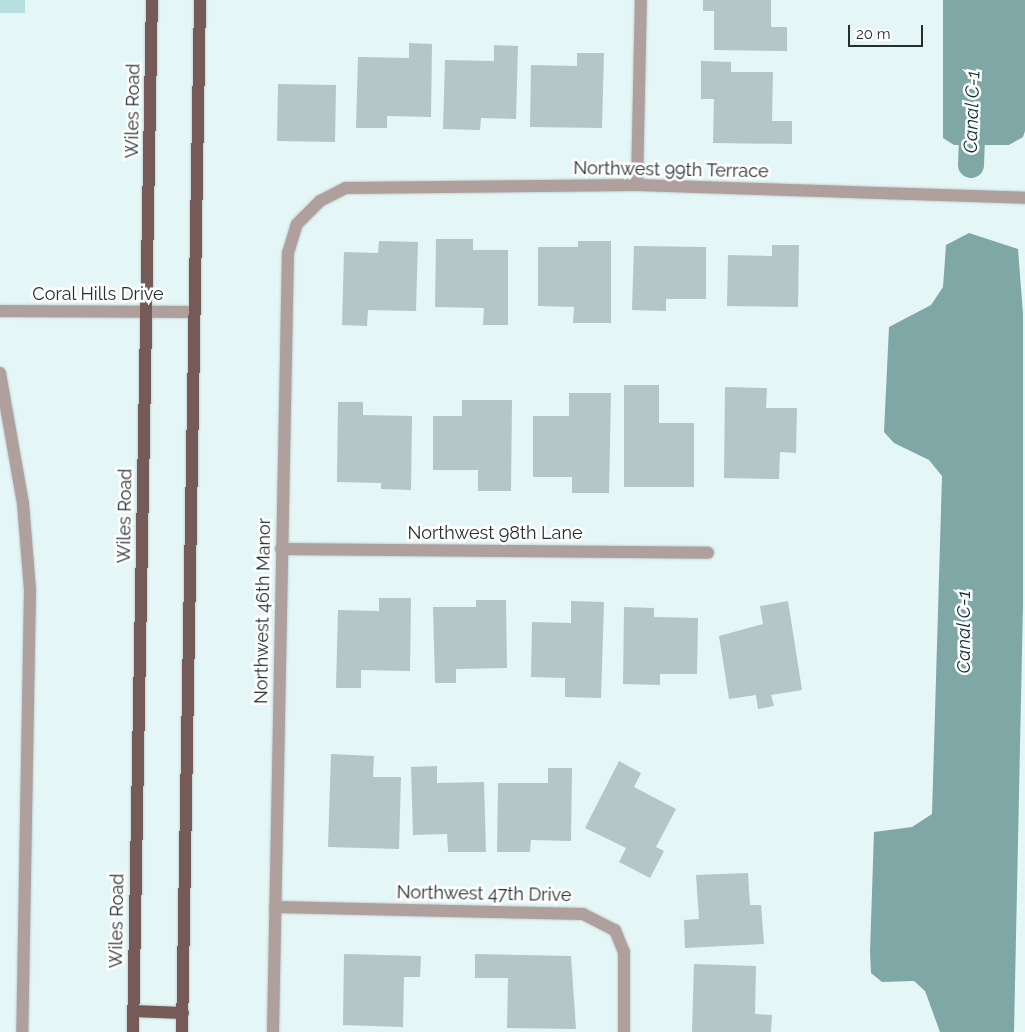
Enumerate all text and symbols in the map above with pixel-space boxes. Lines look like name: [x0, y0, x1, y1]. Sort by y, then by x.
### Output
scale bar: [850, 15, 925, 47]
text: 20 m: [856, 25, 891, 43]
street label: Wiles Road: [121, 63, 145, 159]
water label: Canal C-1: [959, 70, 985, 154]
street label: Northwest 99th Terrace: [573, 157, 769, 183]
street label: Coral Hills Drive: [32, 283, 164, 305]
street label: Wiles Road: [113, 468, 137, 564]
street label: Northwest 46th Manor: [251, 518, 275, 704]
street label: Northwest 98th Lane: [408, 522, 582, 544]
water label: Canal C-1: [953, 590, 975, 674]
street label: Wiles Road: [105, 873, 129, 969]
street label: Northwest 47th Drive: [396, 882, 572, 906]

